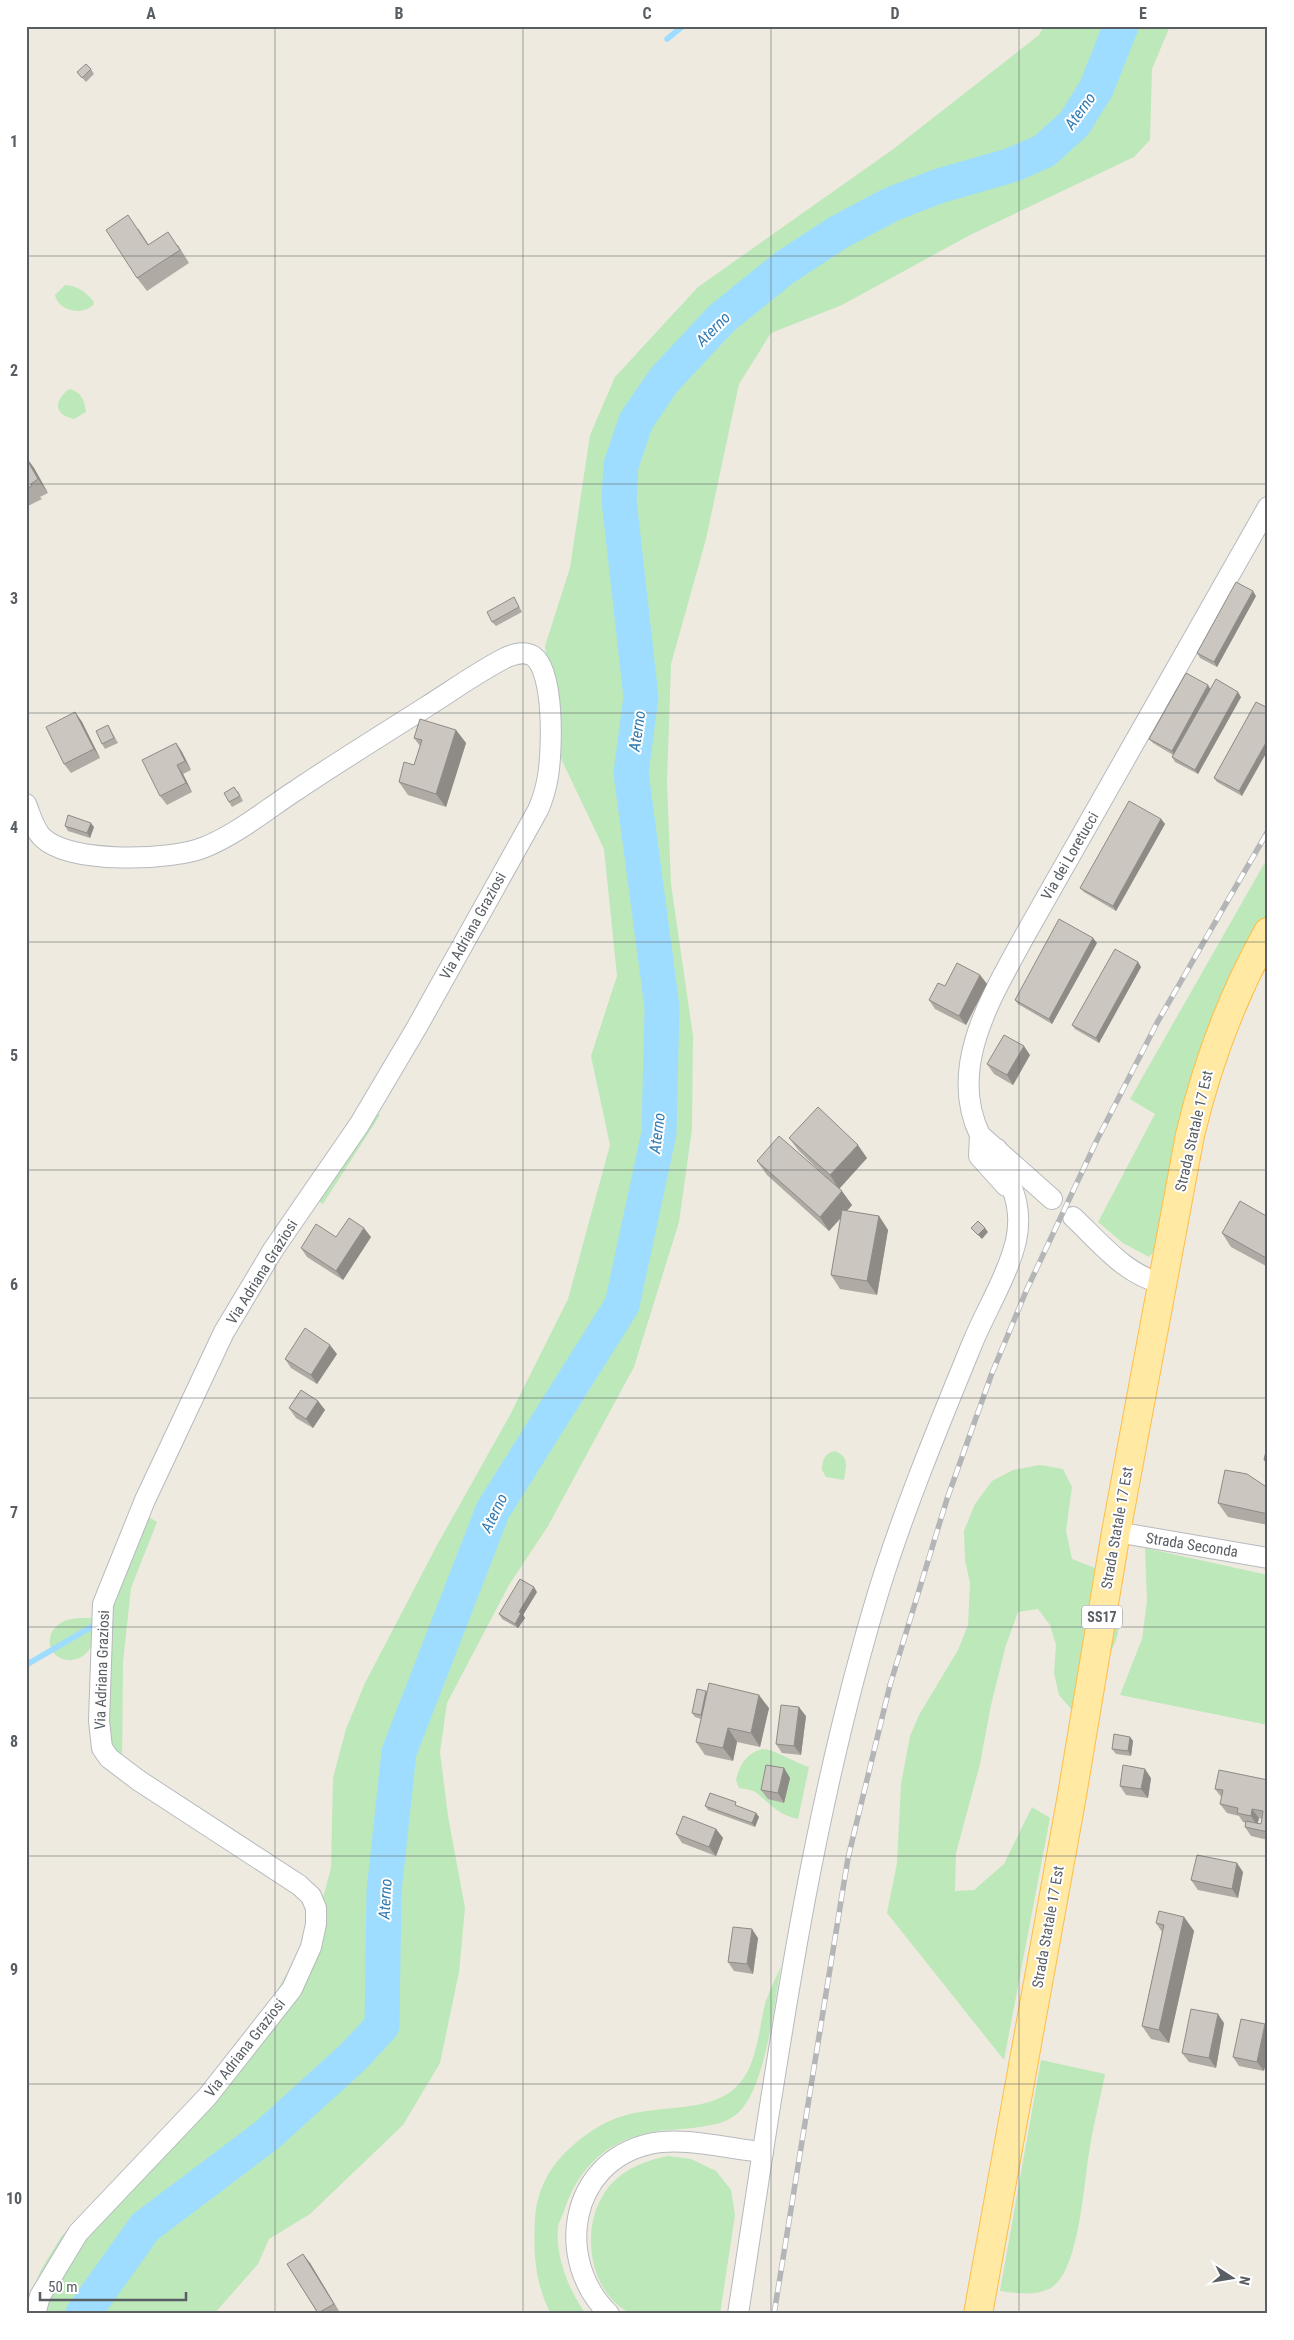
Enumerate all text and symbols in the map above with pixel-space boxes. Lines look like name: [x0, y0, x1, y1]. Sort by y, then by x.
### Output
text: A: [146, 4, 156, 23]
text: B: [395, 4, 404, 23]
text: C: [642, 4, 652, 23]
text: D: [890, 4, 900, 23]
text: E: [1139, 4, 1147, 23]
water label: Aterno: [1060, 89, 1100, 134]
text: 1: [10, 132, 18, 151]
water label: Aterno: [691, 308, 734, 351]
text: 2: [10, 361, 18, 380]
text: 3: [10, 589, 18, 608]
water label: Aterno: [625, 709, 649, 753]
street label: Via dei Loretucci: [1037, 809, 1103, 903]
text: 4: [10, 818, 18, 837]
street label: Via Adriana Graziosi: [436, 869, 510, 983]
text: 5: [10, 1046, 18, 1065]
street label: Strada Statale 17 Est: [1171, 1069, 1217, 1193]
water label: Aterno: [645, 1111, 669, 1155]
street label: Via Adriana Graziosi: [223, 1216, 301, 1328]
text: 6: [10, 1275, 18, 1294]
street label: Strada Statale 17 Est: [1097, 1466, 1137, 1590]
water label: Aterno: [476, 1490, 512, 1536]
text: 7: [10, 1503, 18, 1522]
street label: Strada Seconda: [1145, 1529, 1239, 1561]
road number: SS17: [1082, 1605, 1122, 1628]
street label: Via Adriana Graziosi: [91, 1610, 113, 1730]
text: 8: [10, 1732, 18, 1751]
street label: Strada Statale 17 Est: [1028, 1865, 1068, 1989]
water label: Aterno: [374, 1878, 396, 1921]
text: 9: [10, 1960, 18, 1979]
street label: Via Adriana Graziosi: [201, 1995, 289, 2101]
text: 10: [6, 2189, 22, 2208]
north arrow: [1206, 2252, 1256, 2302]
scale bar: [40, 2270, 186, 2302]
text: N: [1236, 2275, 1253, 2287]
text: 50 m: [48, 2278, 78, 2296]

